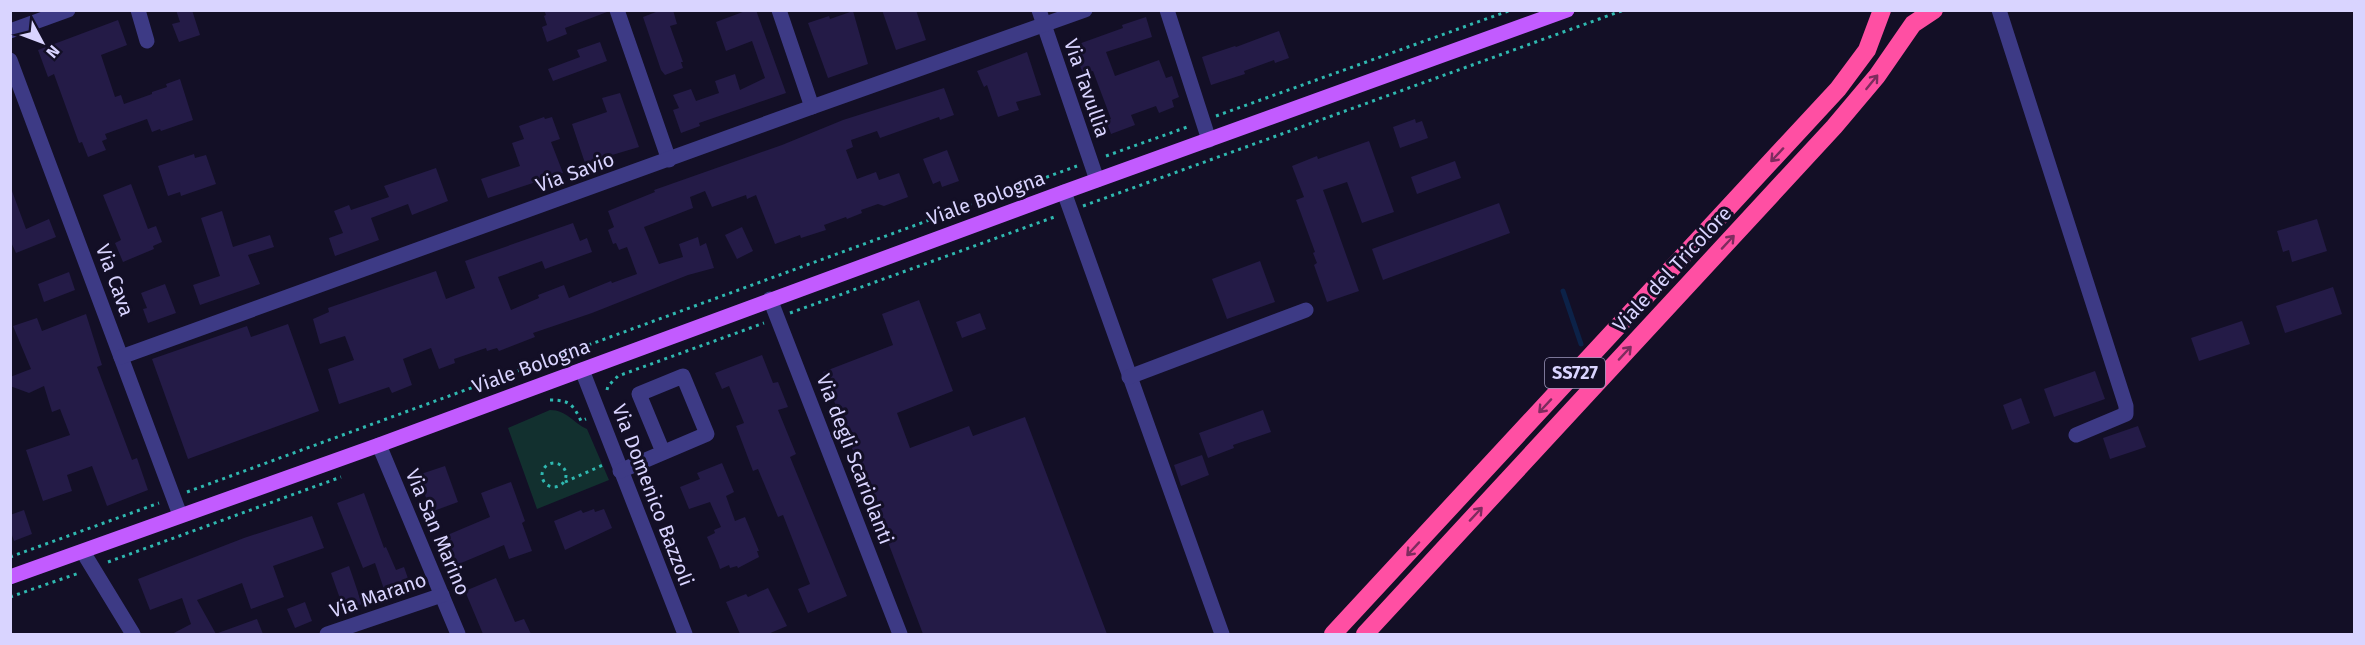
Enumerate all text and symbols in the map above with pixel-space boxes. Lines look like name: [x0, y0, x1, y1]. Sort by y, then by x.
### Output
north arrow: [12, 12, 72, 72]
street label: Via Tavullia: [1059, 36, 1115, 140]
text: N: [42, 41, 64, 62]
one-way arrow: [1865, 75, 1879, 90]
street label: Via Savio: [533, 147, 617, 197]
one-way arrow: [1770, 147, 1785, 162]
street label: Viale Bologna: [924, 166, 1048, 230]
street label: Viale del Tricolore: [1608, 201, 1736, 337]
one-way arrow: [1720, 235, 1735, 250]
street label: Via Cava: [91, 241, 139, 319]
street label: Viale Bologna: [469, 334, 593, 398]
one-way arrow: [1618, 346, 1632, 361]
road number: SS727: [1545, 358, 1605, 388]
street label: Via degli Scariolanti: [811, 370, 899, 548]
one-way arrow: [1538, 398, 1552, 413]
street label: Via Domenico Bazzoli: [607, 401, 699, 589]
street label: Via San Marino: [401, 465, 475, 599]
one-way arrow: [1469, 507, 1483, 522]
one-way arrow: [1405, 541, 1420, 556]
street label: Via Marano: [326, 567, 430, 623]

